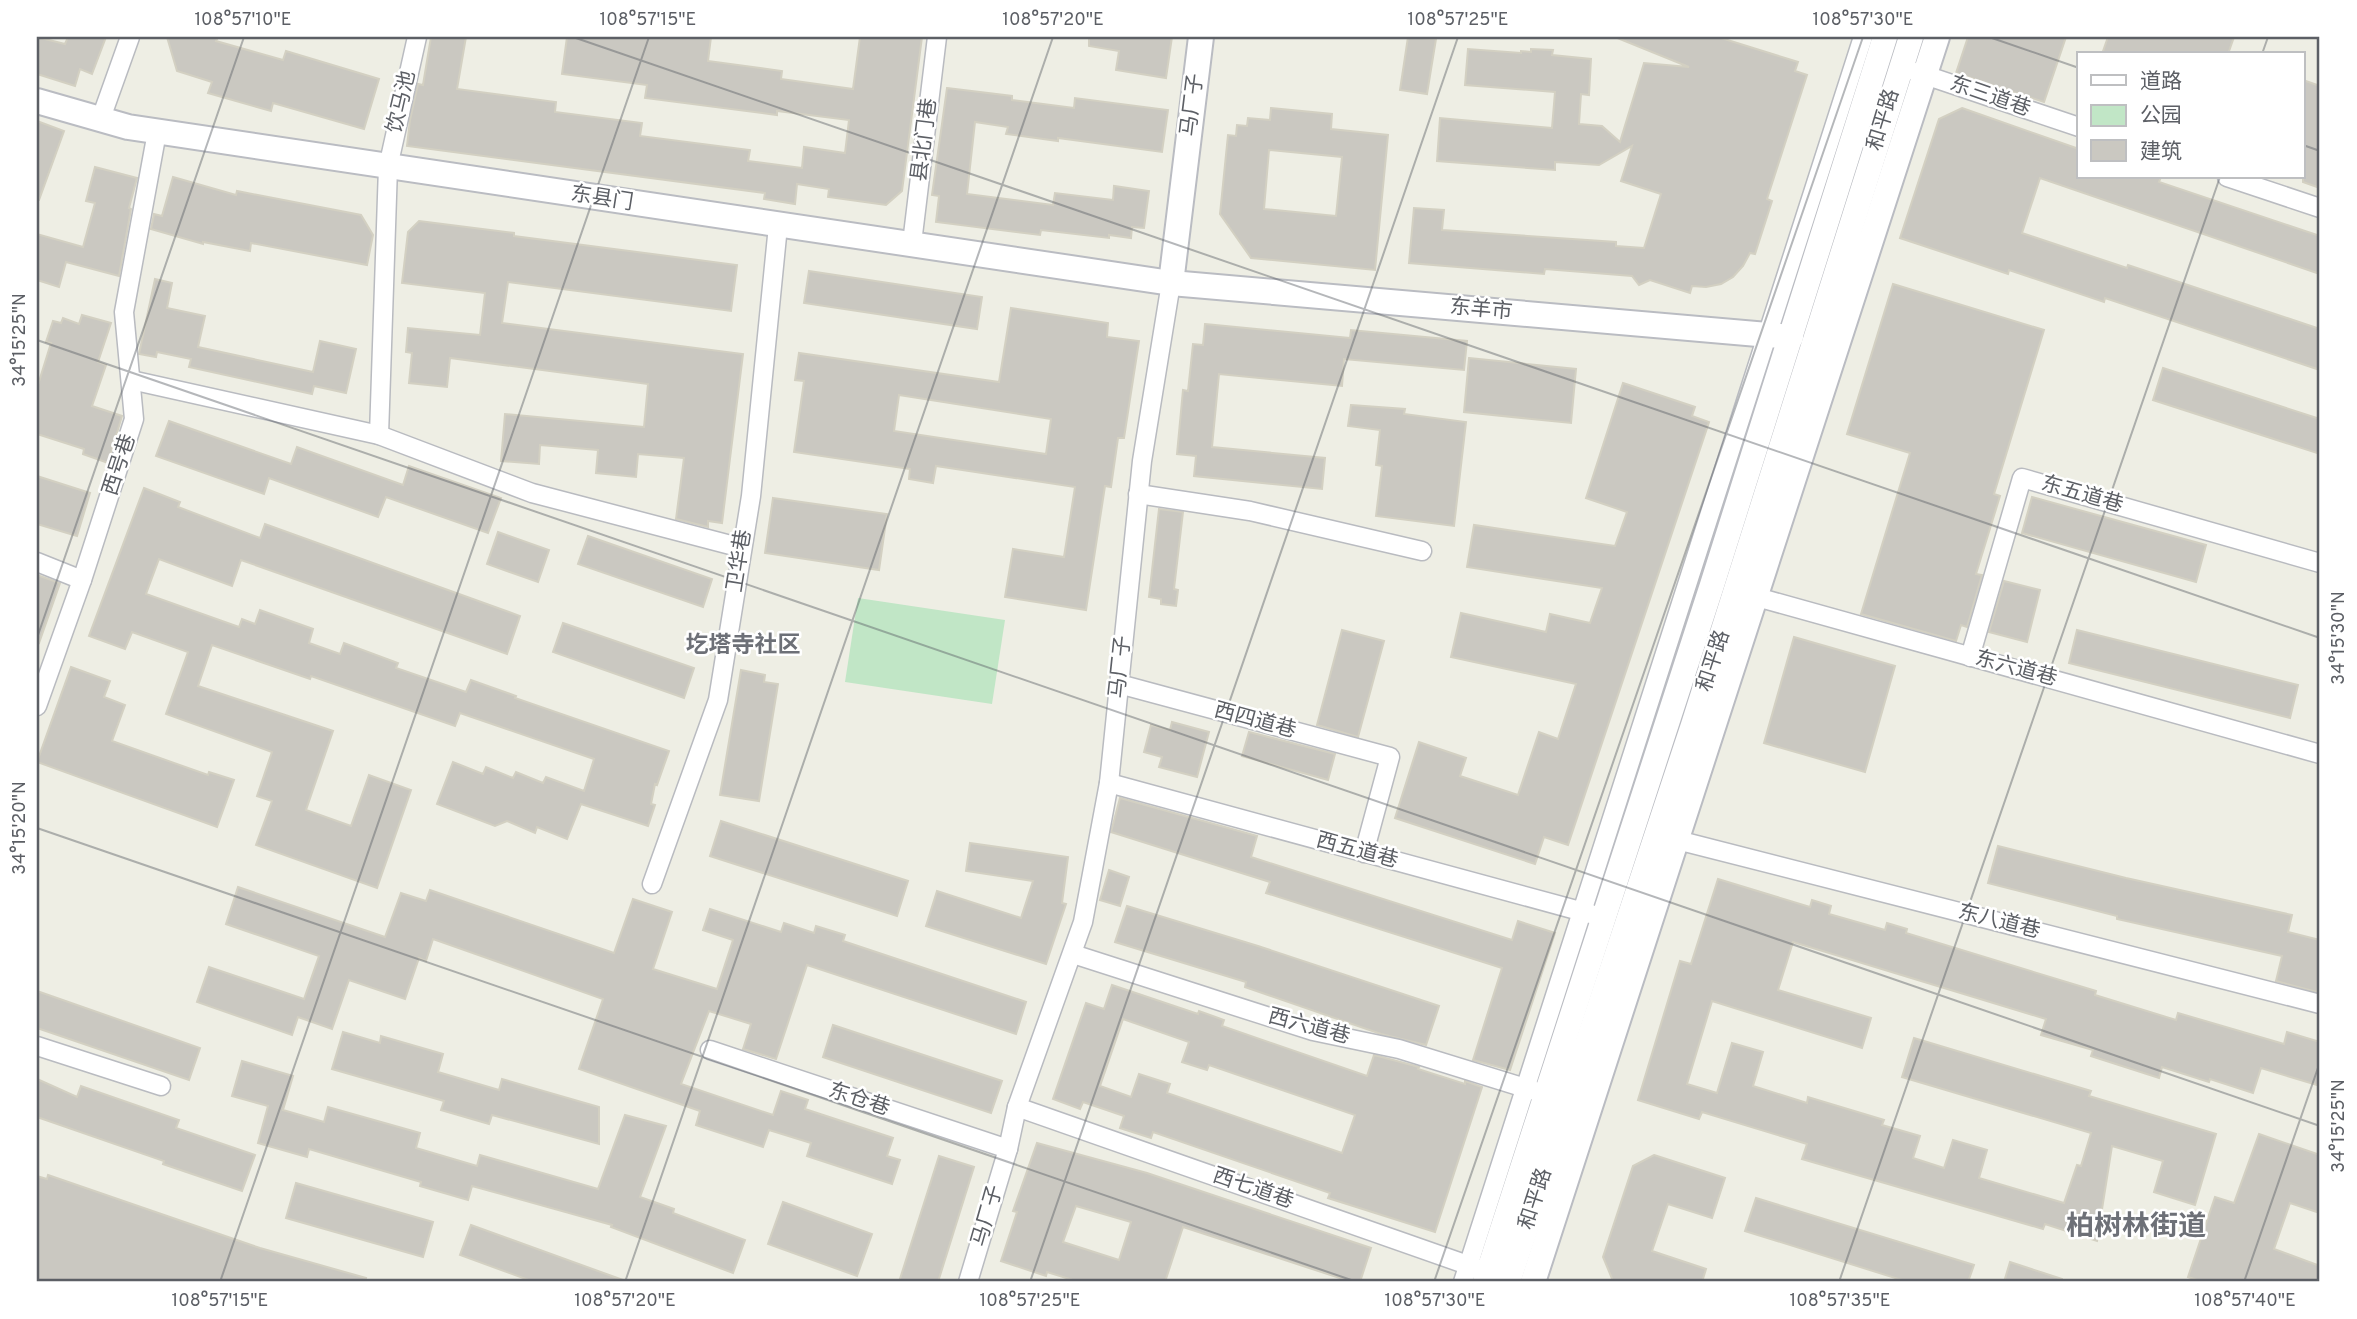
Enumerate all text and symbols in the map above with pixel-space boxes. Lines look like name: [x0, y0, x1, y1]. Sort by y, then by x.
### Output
text: 108°57'10"E: [194, 9, 292, 32]
text: 108°57'15"E: [600, 9, 696, 32]
text: 108°57'20"E: [1002, 9, 1104, 32]
text: 108°57'25"E: [1407, 9, 1509, 32]
text: 108°57'30"E: [1812, 9, 1914, 32]
legend: [2077, 52, 2304, 178]
street label: 饮马池: [382, 68, 422, 136]
text: 道路: [2140, 69, 2182, 96]
street label: 东三道巷: [1946, 71, 2034, 123]
street label: 马厂子: [1176, 72, 1210, 138]
street label: 和平路: [1862, 86, 1906, 154]
street label: 县北门巷: [906, 97, 944, 183]
text: 公园: [2140, 103, 2182, 130]
text: 建筑: [2140, 139, 2182, 166]
street label: 东县门: [569, 181, 635, 217]
text: 34°15'25"N: [9, 293, 32, 387]
street label: 东羊市: [1448, 294, 1514, 326]
street label: 西号巷: [97, 431, 143, 499]
street label: 东五道巷: [2038, 470, 2126, 520]
street label: 卫华巷: [722, 528, 758, 594]
text: 34°15'30"N: [2328, 591, 2351, 685]
street label: 和平路: [1691, 627, 1737, 695]
district label: 圪塔寺社区: [686, 632, 801, 661]
street label: 马厂子: [1104, 634, 1138, 700]
street label: 东六道巷: [1972, 645, 2060, 693]
street label: 西四道巷: [1211, 697, 1299, 745]
text: 34°15'20"N: [9, 781, 32, 875]
street label: 西五道巷: [1313, 827, 1401, 875]
street label: 东八道巷: [1955, 899, 2043, 945]
street label: 西六道巷: [1265, 1003, 1353, 1051]
street label: 东仓巷: [825, 1077, 893, 1123]
text: 34°15'25"N: [2328, 1079, 2351, 1173]
street label: 西七道巷: [1209, 1163, 1297, 1215]
street label: 和平路: [1513, 1165, 1559, 1233]
street label: 马厂子: [966, 1182, 1010, 1250]
district label: 柏树林街道: [2066, 1210, 2206, 1246]
text: 108°57'15"E: [172, 1290, 268, 1313]
text: 108°57'20"E: [574, 1290, 676, 1313]
text: 108°57'25"E: [979, 1290, 1081, 1313]
text: 108°57'30"E: [1384, 1290, 1486, 1313]
text: 108°57'35"E: [1790, 1290, 1890, 1313]
text: 108°57'40"E: [2194, 1290, 2296, 1313]

